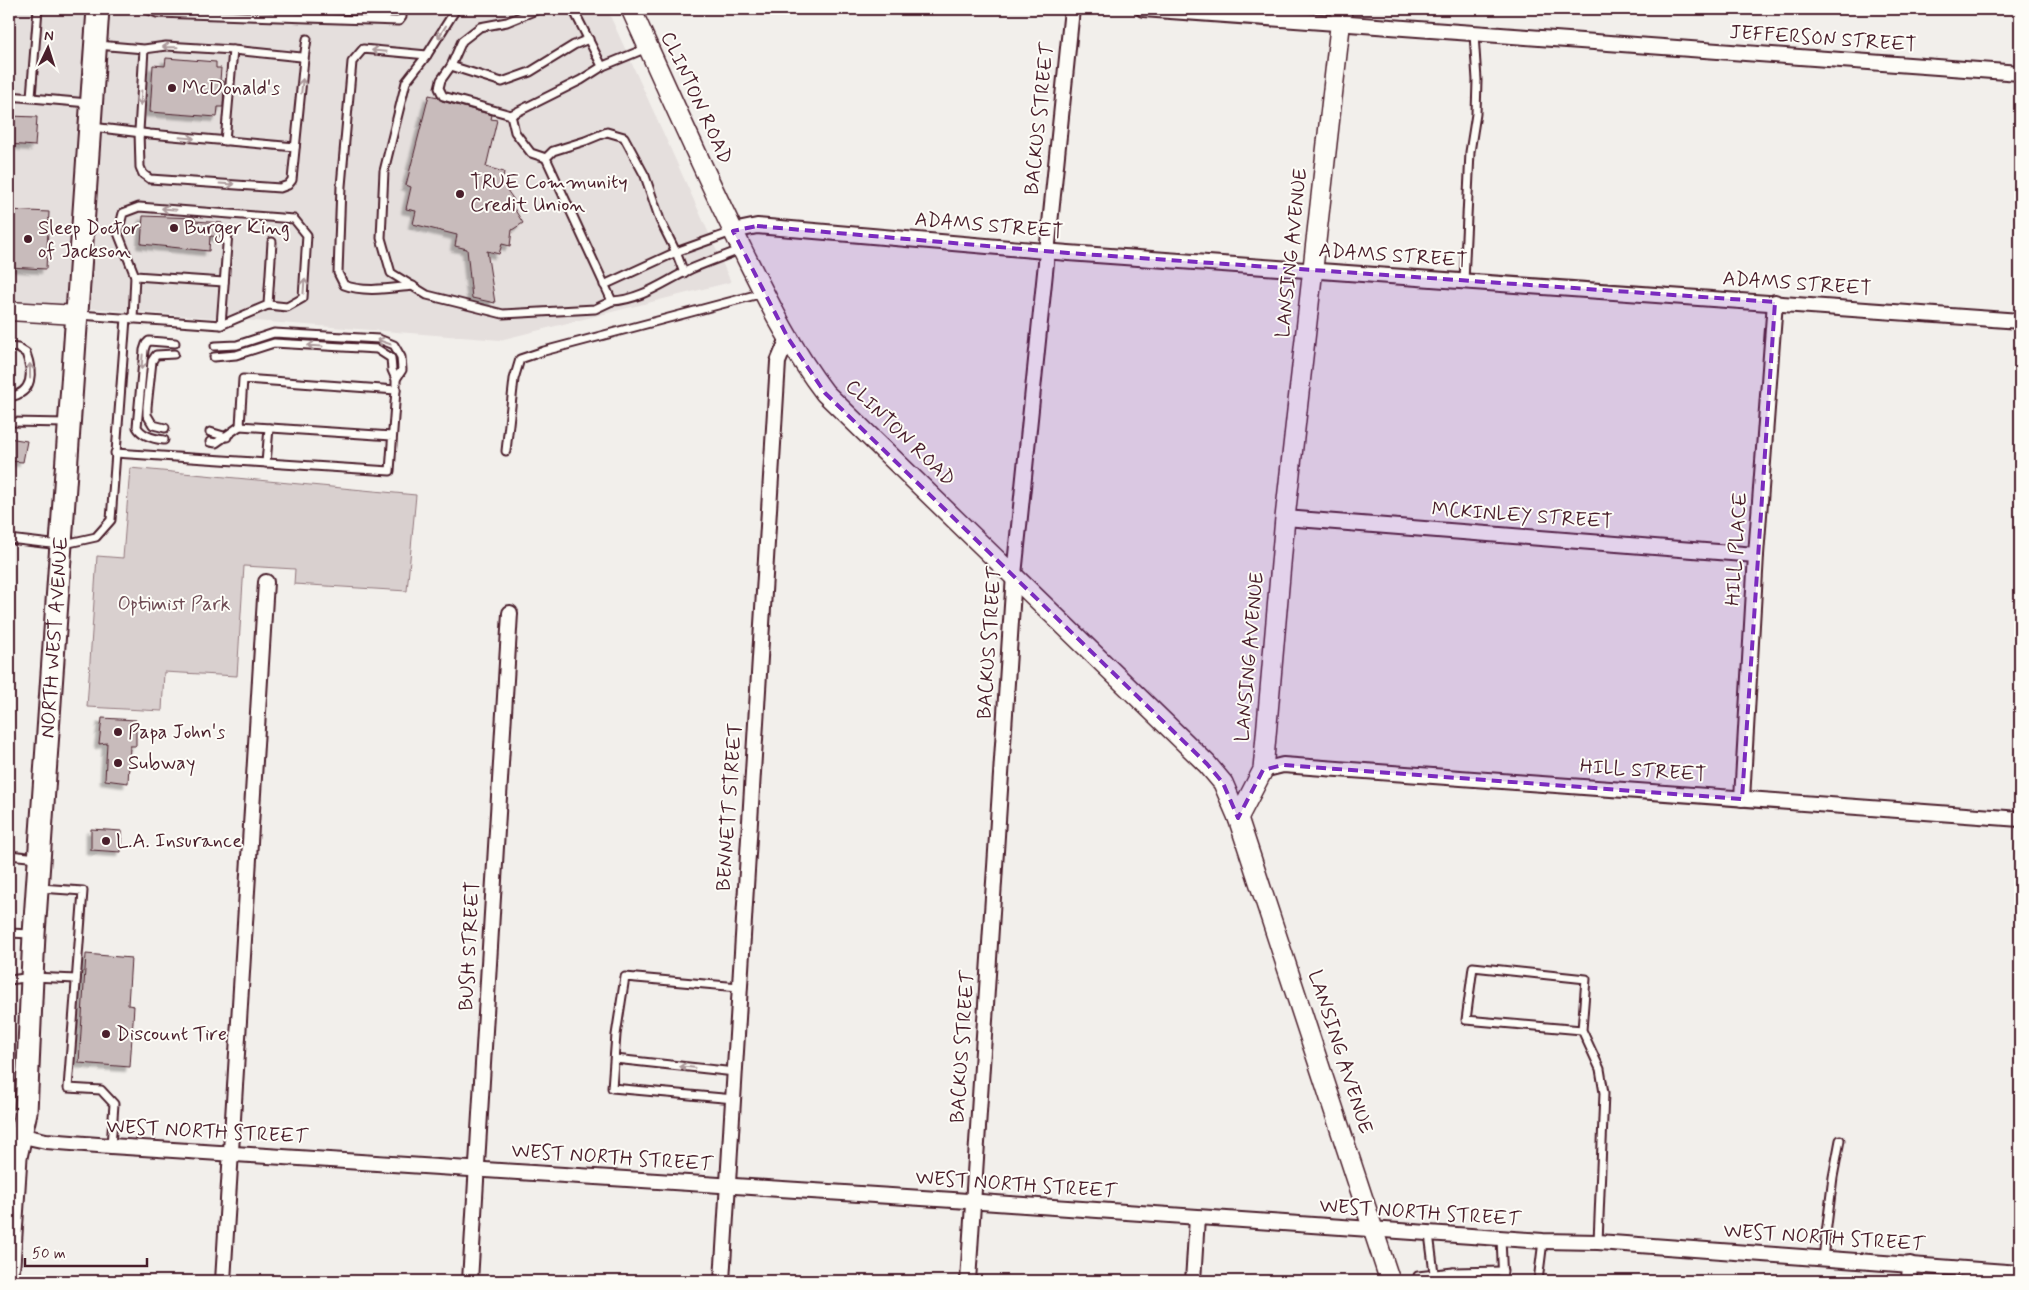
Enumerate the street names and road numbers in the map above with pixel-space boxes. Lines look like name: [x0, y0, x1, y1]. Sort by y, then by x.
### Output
street label: JEFFERSON STREET: [1728, 19, 1918, 59]
street label: CLINTON ROAD: [653, 27, 739, 169]
street label: BACKUS STREET: [1019, 40, 1062, 196]
street label: LANSING AVENUE: [1270, 167, 1314, 339]
street label: ADAMS STREET: [914, 206, 1064, 246]
street label: ADAMS STREET: [1318, 237, 1468, 275]
street label: ADAMS STREET: [1722, 265, 1872, 303]
street label: CLINTON ROAD: [839, 373, 961, 493]
street label: HILL PLACE: [1720, 491, 1754, 607]
street label: MCKINLEY STREET: [1431, 496, 1613, 536]
street label: NORTH WEST AVENUE: [34, 535, 75, 739]
street label: BACKUS STREET: [971, 564, 1009, 720]
street label: LANSING AVENUE: [1229, 571, 1271, 743]
street label: BENNETT STREET: [711, 722, 749, 892]
street label: HILL STREET: [1579, 753, 1707, 789]
street label: BUSH STREET: [453, 881, 487, 1011]
street label: LANSING AVENUE: [1301, 967, 1379, 1137]
street label: BACKUS STREET: [944, 968, 982, 1124]
street label: WEST NORTH STREET: [105, 1113, 310, 1151]
street label: WEST NORTH STREET: [510, 1137, 715, 1179]
street label: WEST NORTH STREET: [914, 1164, 1119, 1206]
street label: WEST NORTH STREET: [1318, 1192, 1523, 1234]
street label: WEST NORTH STREET: [1722, 1217, 1927, 1259]

